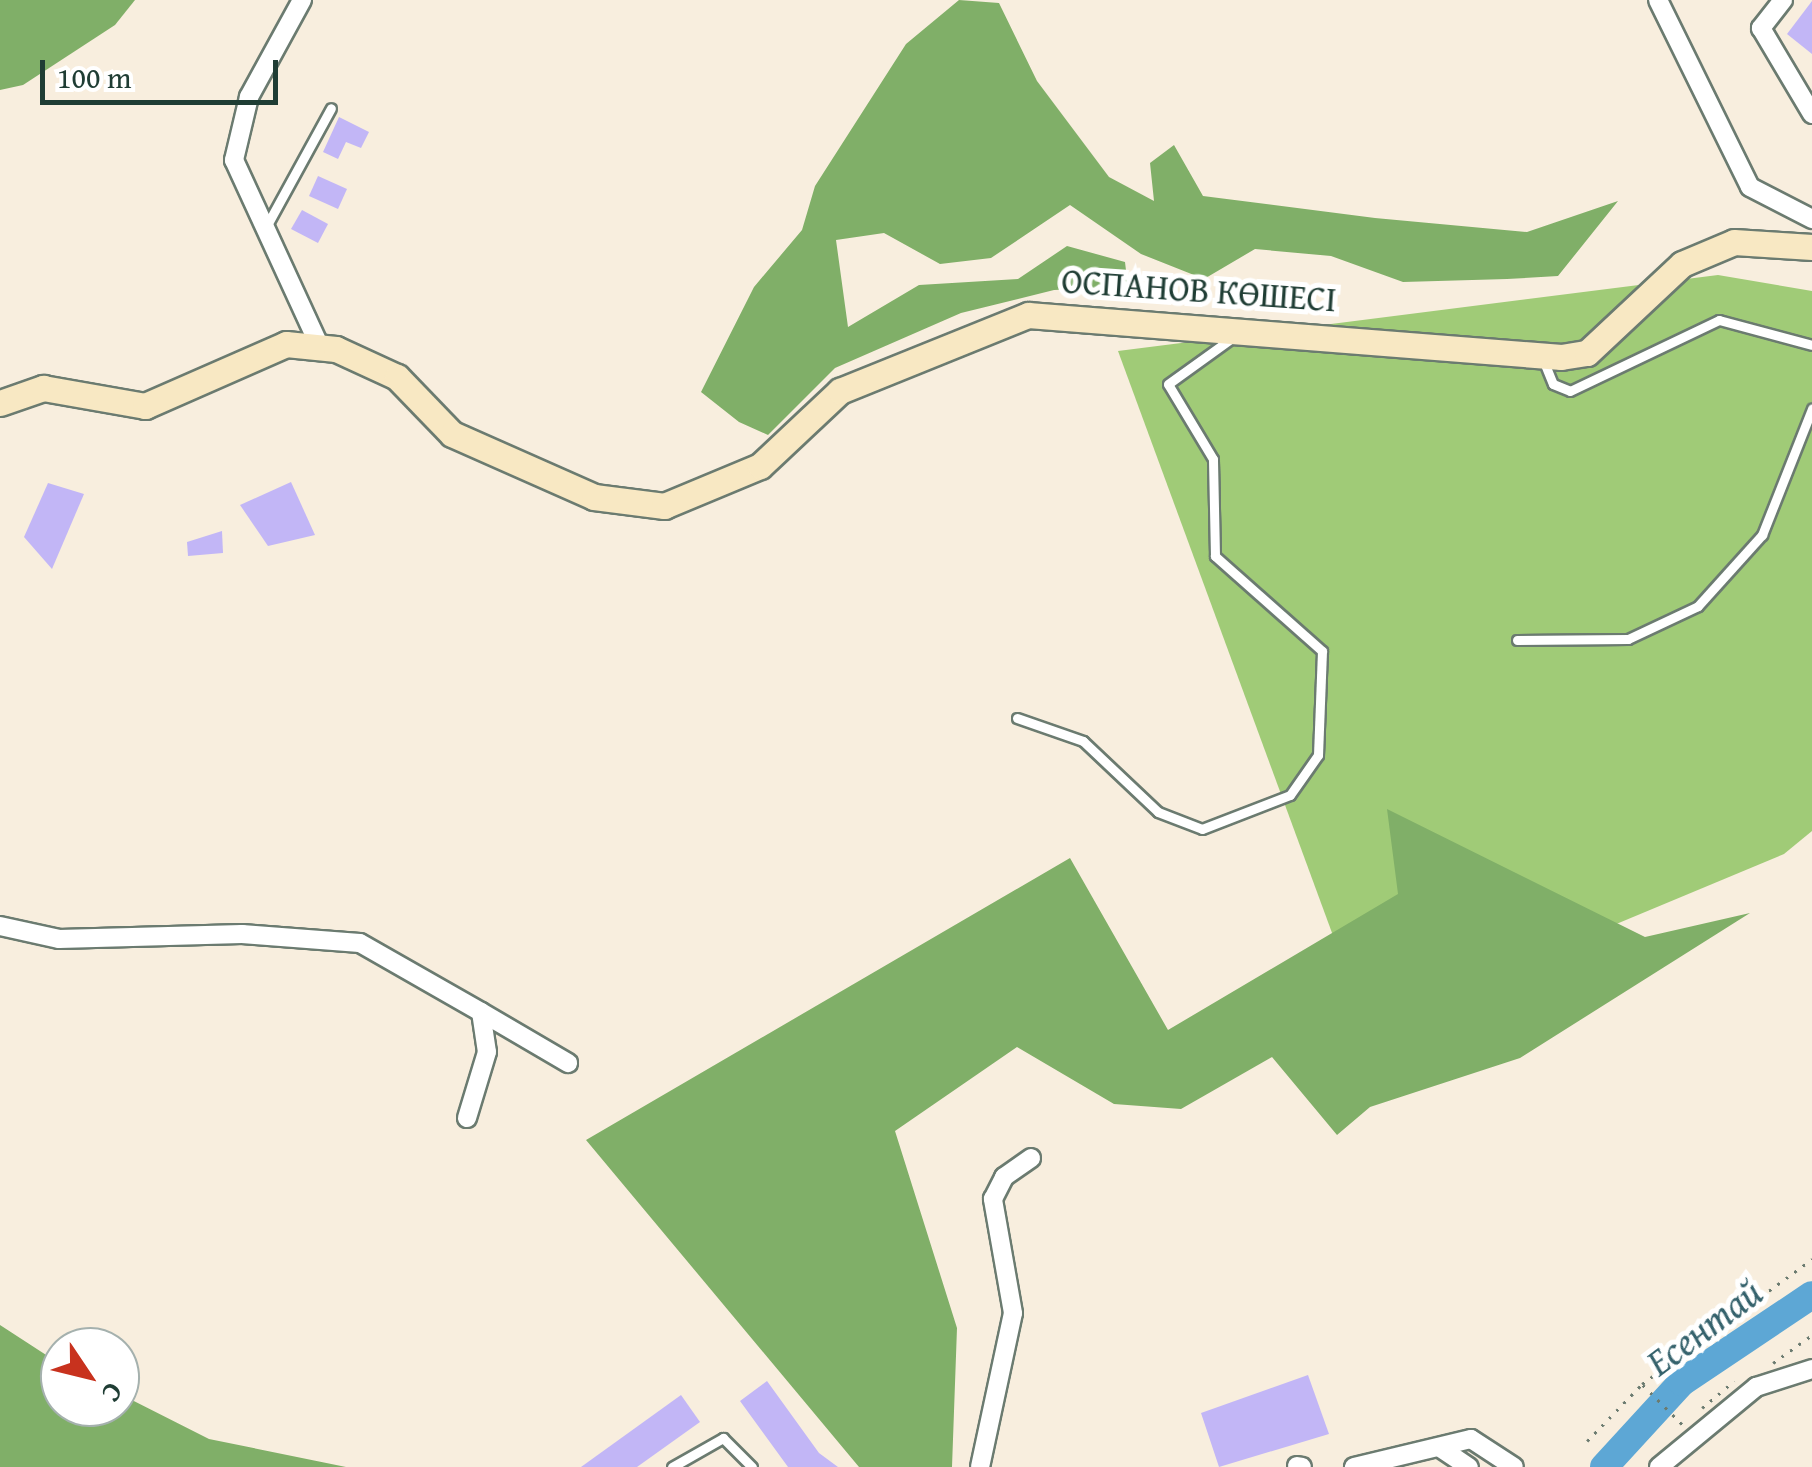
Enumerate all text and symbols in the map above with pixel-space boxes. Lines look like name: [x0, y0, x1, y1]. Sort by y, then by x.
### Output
scale bar: [45, 40, 282, 102]
text: 100 m: [57, 55, 131, 99]
street label: ОСПАНОВ КӨШЕСІ: [1060, 259, 1338, 321]
water label: Есентай: [1637, 1269, 1771, 1385]
north arrow: [40, 1327, 140, 1427]
text: С: [92, 1375, 135, 1412]

